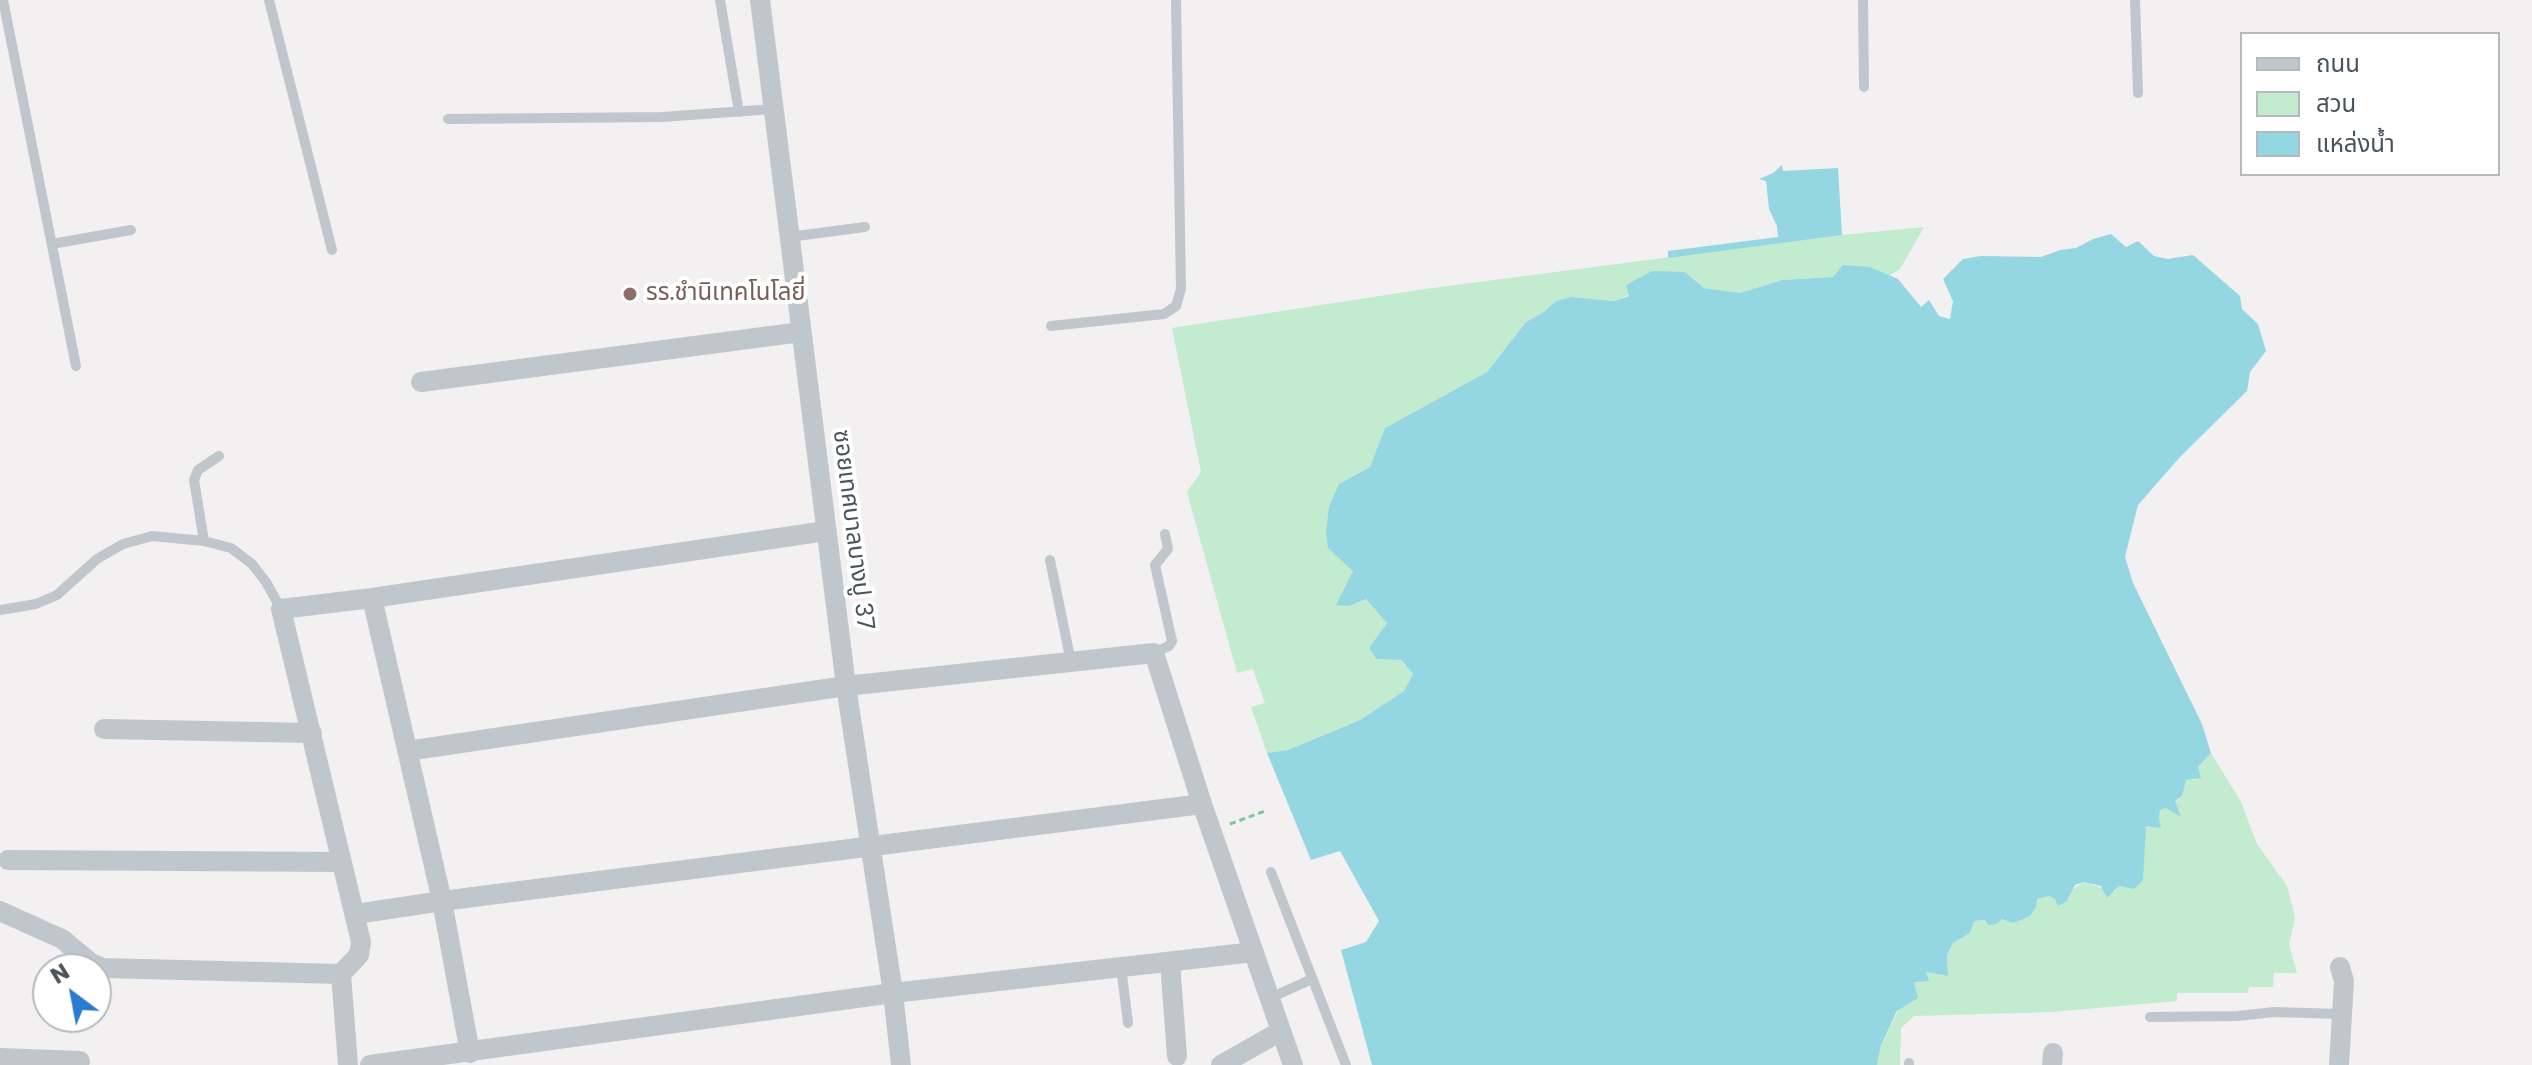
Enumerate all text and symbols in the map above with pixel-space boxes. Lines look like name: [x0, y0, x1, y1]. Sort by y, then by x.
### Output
legend: [2240, 32, 2500, 176]
text: ถนน: [2316, 47, 2360, 80]
text: สวน: [2316, 87, 2356, 120]
text: แหล่งน้ำ: [2316, 127, 2395, 160]
place label: รร.ชำนิเทคโนโลยี่: [646, 280, 806, 308]
marker: รร.ชำนิเทคโนโลยี่: [621, 285, 639, 303]
street label: ซอยเทศบาลบางปู 37: [825, 428, 879, 632]
north arrow: [32, 953, 112, 1033]
text: N: [45, 956, 75, 991]

